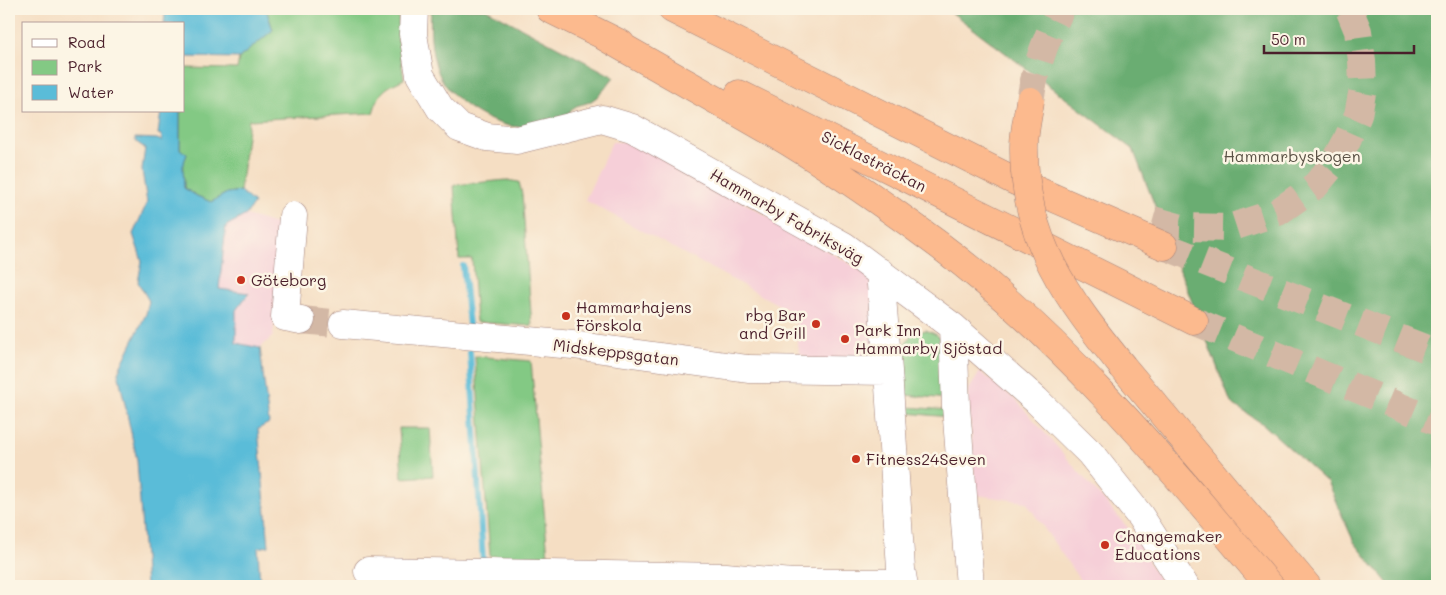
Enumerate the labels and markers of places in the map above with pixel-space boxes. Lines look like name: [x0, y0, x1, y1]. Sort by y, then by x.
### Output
place label: Göteborg: [251, 269, 326, 290]
marker: Göteborg: [235, 274, 247, 286]
place label: Hammarhajens Förskola: [576, 296, 692, 335]
place label: rbg Bar and Grill: [739, 304, 806, 343]
marker: Hammarhajens Förskola: [560, 310, 572, 322]
marker: rbg Bar and Grill: [810, 318, 822, 330]
place label: Park Inn Hammarby Sjöstad: [855, 319, 1002, 358]
marker: Park Inn Hammarby Sjöstad: [839, 333, 851, 345]
place label: Fitness24Seven: [866, 448, 986, 469]
marker: Fitness24Seven: [850, 453, 862, 465]
place label: Changemaker Educations: [1115, 525, 1223, 564]
marker: Changemaker Educations: [1099, 539, 1111, 551]

